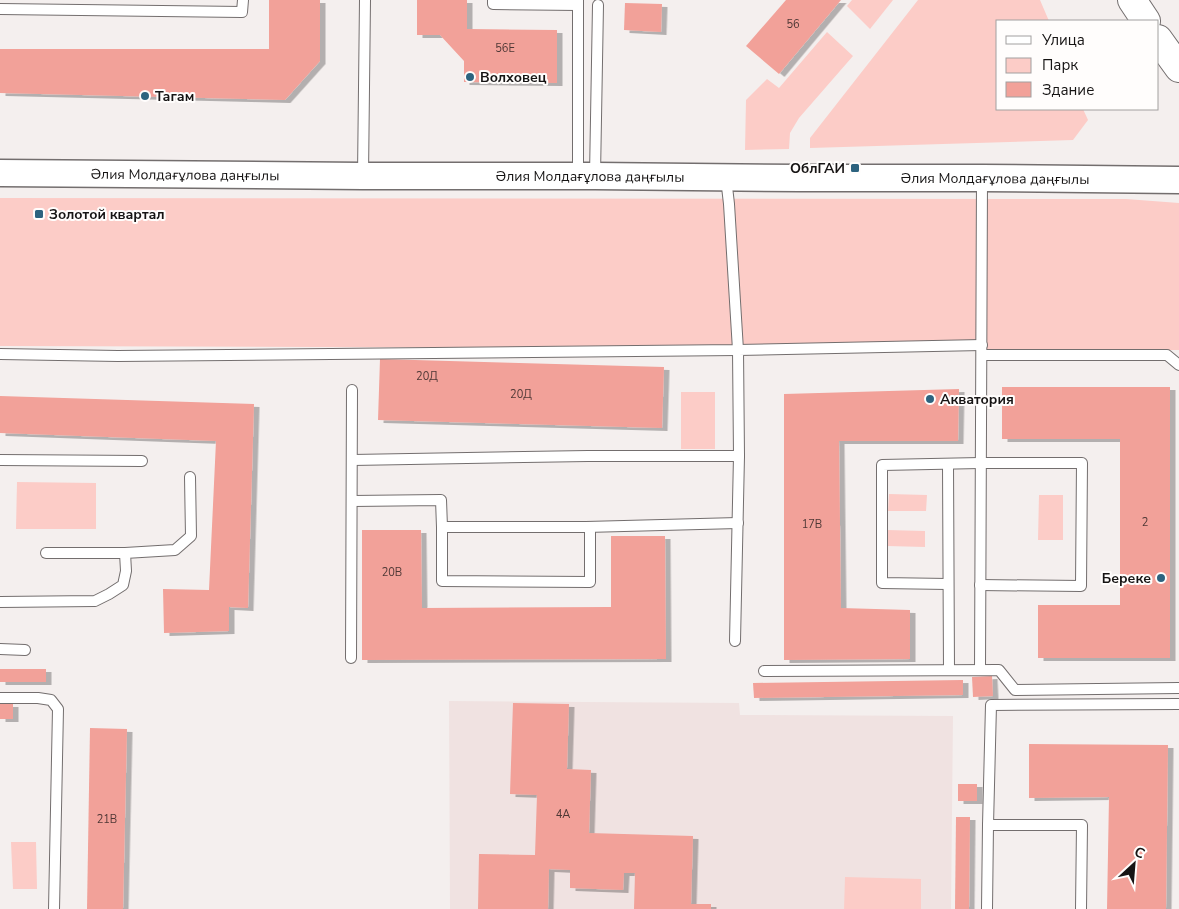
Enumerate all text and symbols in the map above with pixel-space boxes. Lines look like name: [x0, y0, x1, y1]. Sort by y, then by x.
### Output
house number: 56: [786, 17, 800, 32]
legend: [996, 20, 1159, 110]
text: Улица: [1041, 30, 1085, 50]
house number: 56Е: [495, 41, 515, 56]
text: Парк: [1042, 55, 1078, 75]
place label: Волховец: [480, 68, 547, 87]
marker: Волховец: [464, 71, 476, 83]
text: Здание: [1042, 80, 1094, 100]
place label: Тагам: [155, 87, 194, 106]
marker: Тагам: [139, 90, 151, 102]
place label: ОблГАИ: [790, 159, 845, 178]
marker: ОблГАИ: [849, 162, 861, 174]
street label: Әлия Молдағұлова даңғылы: [90, 164, 280, 185]
street label: Әлия Молдағұлова даңғылы: [496, 167, 685, 186]
street label: Әлия Молдағұлова даңғылы: [901, 169, 1090, 189]
place label: Золотой квартал: [49, 205, 165, 224]
marker: Золотой квартал: [33, 208, 45, 220]
house number: 20Д: [416, 369, 438, 384]
house number: 20Д: [510, 387, 532, 402]
place label: Акватория: [940, 390, 1014, 409]
marker: Акватория: [924, 393, 936, 405]
house number: 2: [1142, 515, 1148, 530]
house number: 17В: [802, 517, 822, 532]
house number: 20В: [382, 565, 402, 580]
place label: Береке: [1102, 569, 1151, 588]
marker: Береке: [1155, 572, 1167, 584]
house number: 4А: [556, 807, 570, 822]
house number: 21В: [97, 812, 117, 827]
north arrow: [1109, 839, 1159, 889]
text: С: [1131, 842, 1148, 864]

